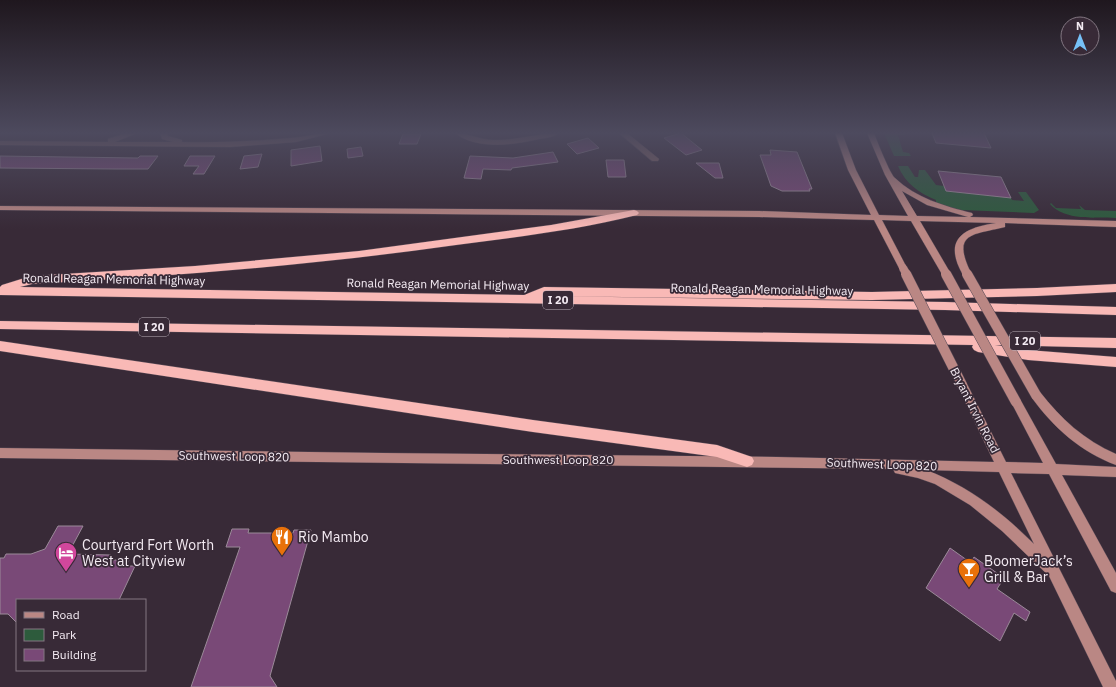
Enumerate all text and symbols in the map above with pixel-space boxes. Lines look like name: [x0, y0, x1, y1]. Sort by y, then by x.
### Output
north arrow: [1060, 16, 1100, 56]
text: N: [1076, 19, 1084, 33]
street label: Ronald Reagan Memorial Highway: [22, 270, 206, 288]
street label: Ronald Reagan Memorial Highway: [346, 275, 530, 293]
street label: Ronald Reagan Memorial Highway: [670, 280, 854, 298]
road number: I 20: [543, 291, 573, 309]
road number: I 20: [139, 318, 169, 336]
road number: I 20: [1010, 332, 1040, 350]
street label: Bryant Irvin Road: [947, 365, 1003, 455]
street label: Southwest Loop 820: [179, 448, 289, 464]
street label: Southwest Loop 820: [503, 452, 613, 467]
street label: Southwest Loop 820: [826, 455, 938, 473]
restaurant icon: Rio Mambo: [269, 524, 295, 557]
place label: Rio Mambo: [298, 528, 369, 546]
place label: Courtyard Fort Worth West at Cityview: [82, 536, 214, 570]
hotel icon: Courtyard Fort Worth West at Cityview: [53, 540, 79, 573]
place label: BoomerJack’s Grill & Bar: [984, 552, 1073, 586]
bar icon: BoomerJack’s Grill & Bar: [956, 556, 982, 589]
legend: [16, 599, 146, 671]
text: Road: [52, 607, 80, 622]
text: Park: [52, 627, 77, 642]
text: Building: [52, 647, 97, 662]

